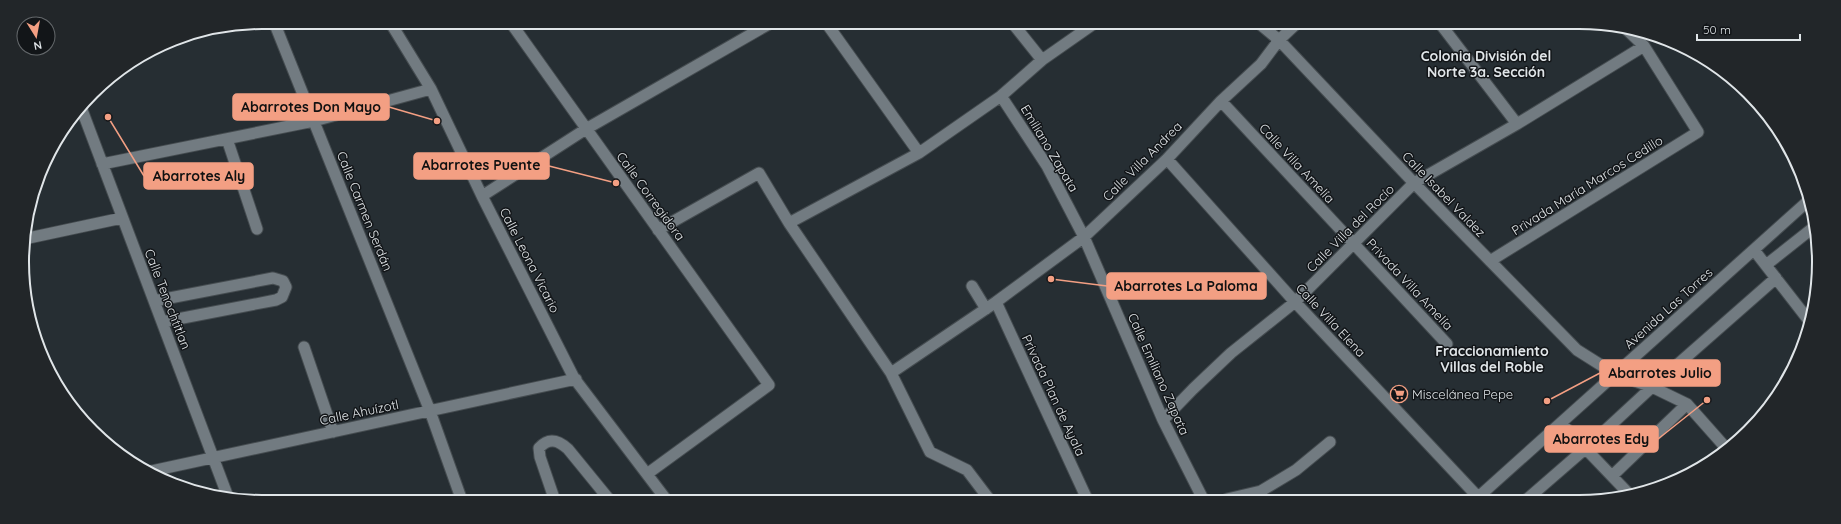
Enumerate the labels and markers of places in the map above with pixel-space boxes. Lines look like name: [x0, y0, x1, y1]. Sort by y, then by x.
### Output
callout: Abarrotes Don Mayo: [233, 94, 389, 120]
callout: Abarrotes Puente: [414, 153, 549, 179]
callout: Abarrotes Aly: [144, 163, 253, 189]
callout: Abarrotes La Paloma: [1107, 273, 1266, 299]
callout: Abarrotes Julio: [1600, 360, 1720, 386]
supermarket icon: Miscelánea Pepe: [1389, 384, 1409, 404]
place label: Miscelánea Pepe: [1412, 386, 1513, 402]
callout: Abarrotes Edy: [1545, 426, 1658, 452]

